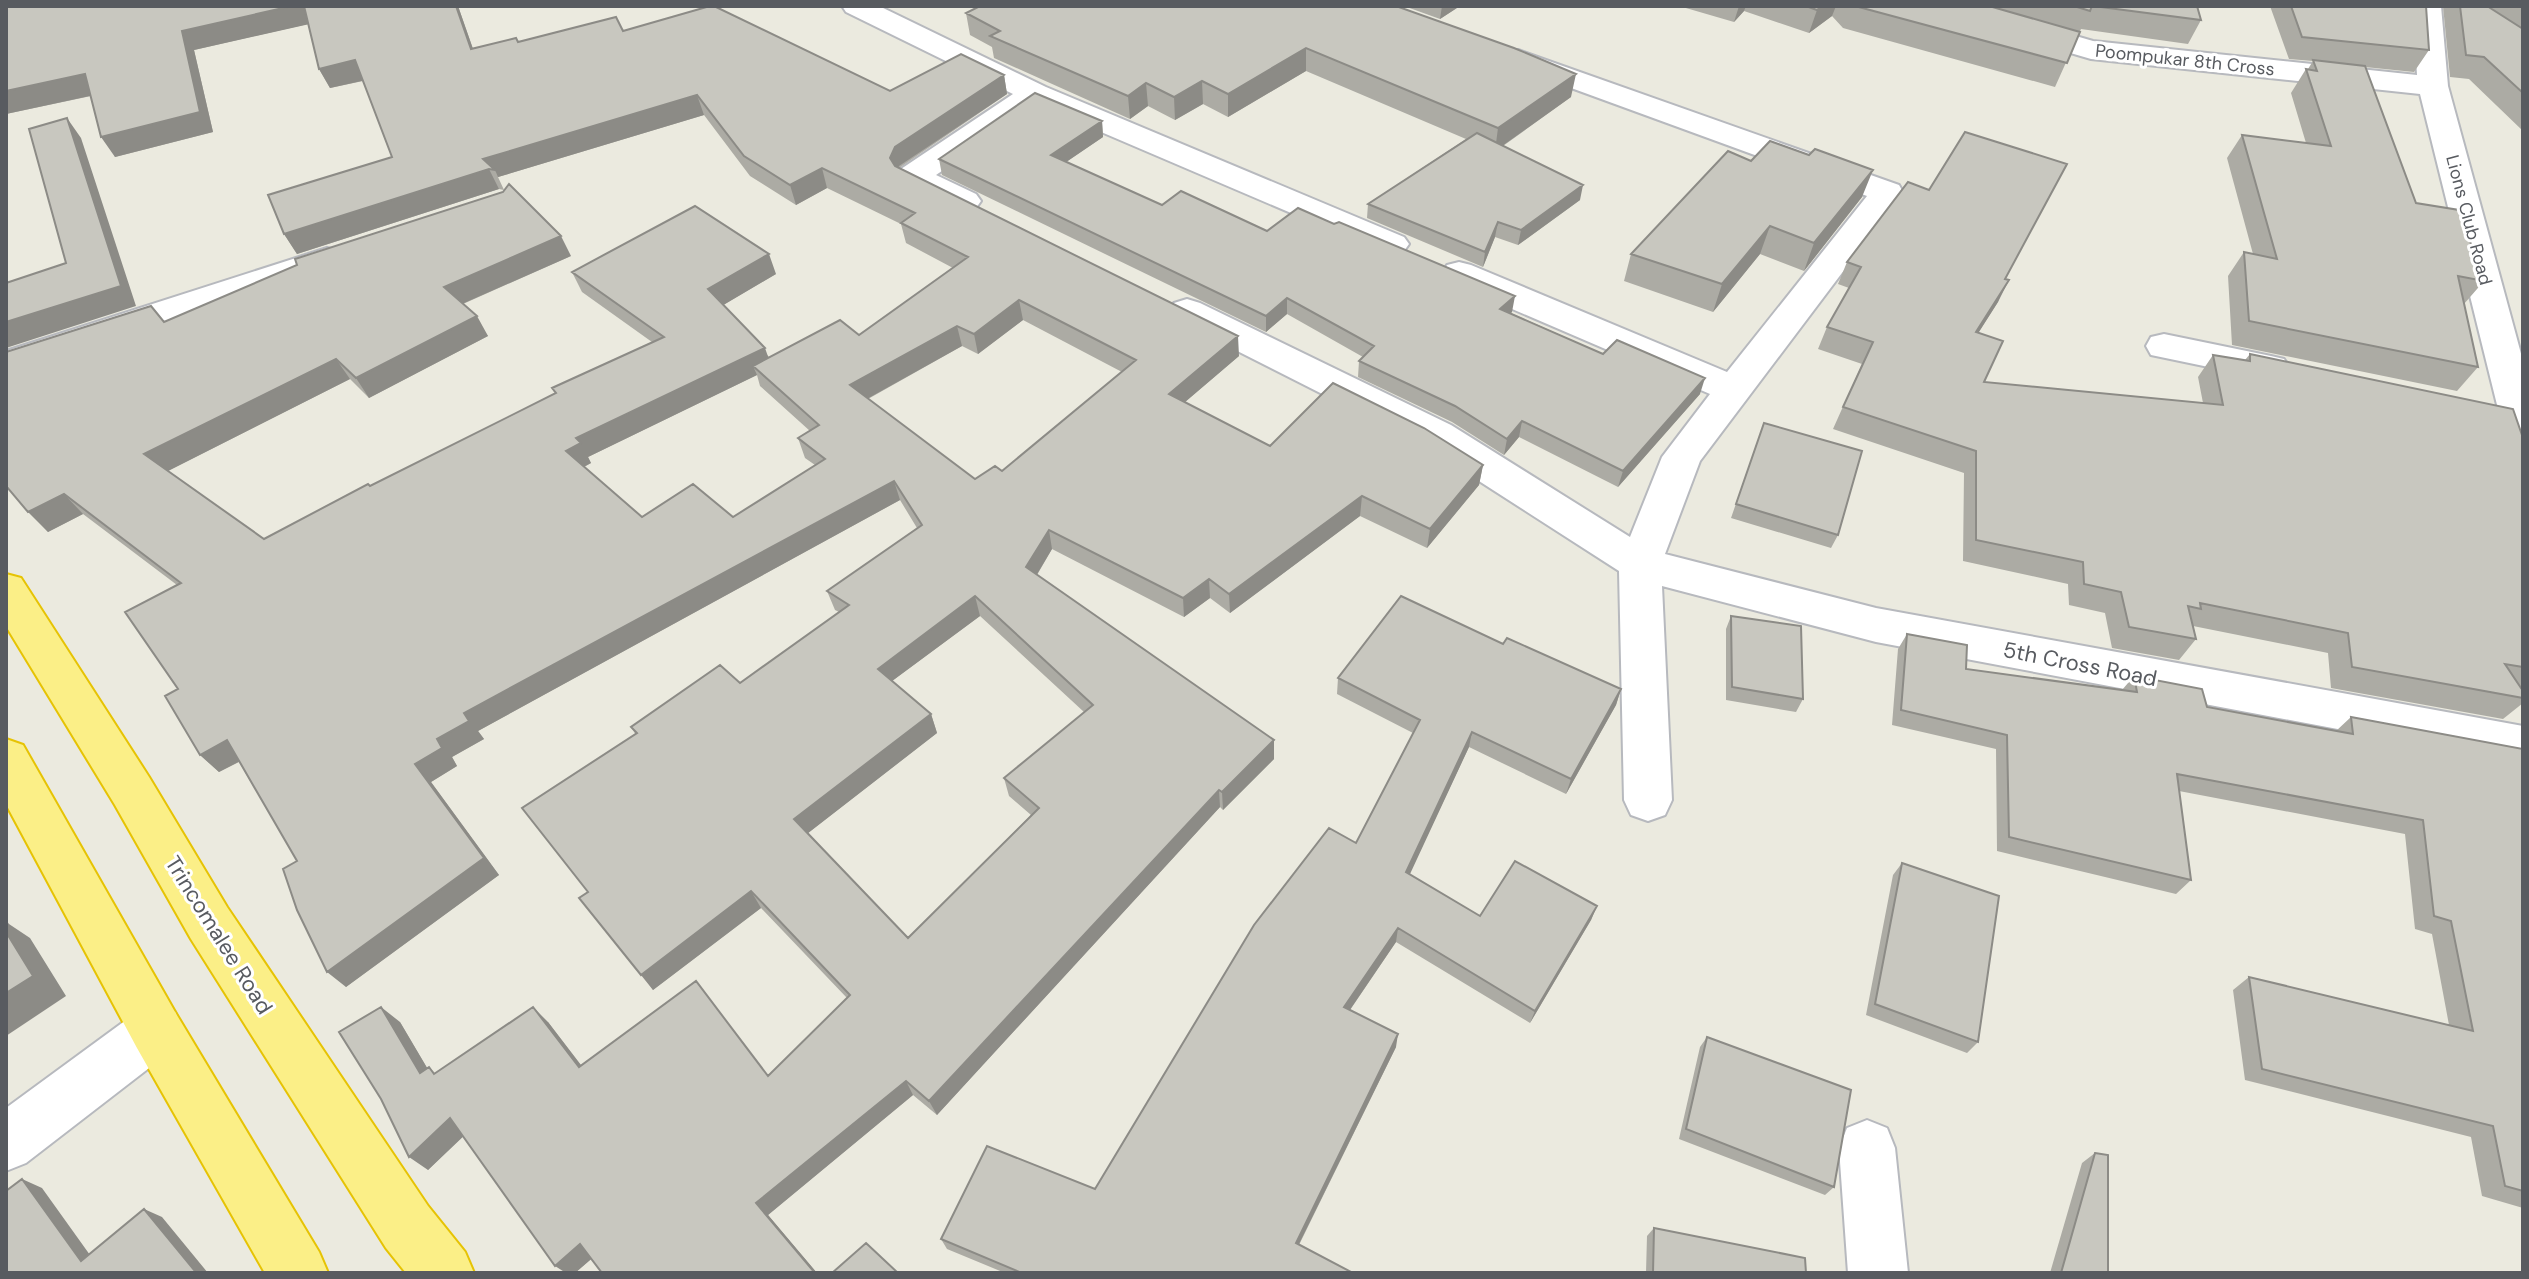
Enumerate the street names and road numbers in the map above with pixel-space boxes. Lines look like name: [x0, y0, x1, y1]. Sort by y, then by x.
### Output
street label: Poompukar 8th Cross: [2094, 39, 2276, 81]
street label: Lions Club Road: [2440, 152, 2498, 288]
street label: 5th Cross Road: [2001, 635, 2159, 693]
street label: Trincomalee Road: [159, 850, 279, 1020]

